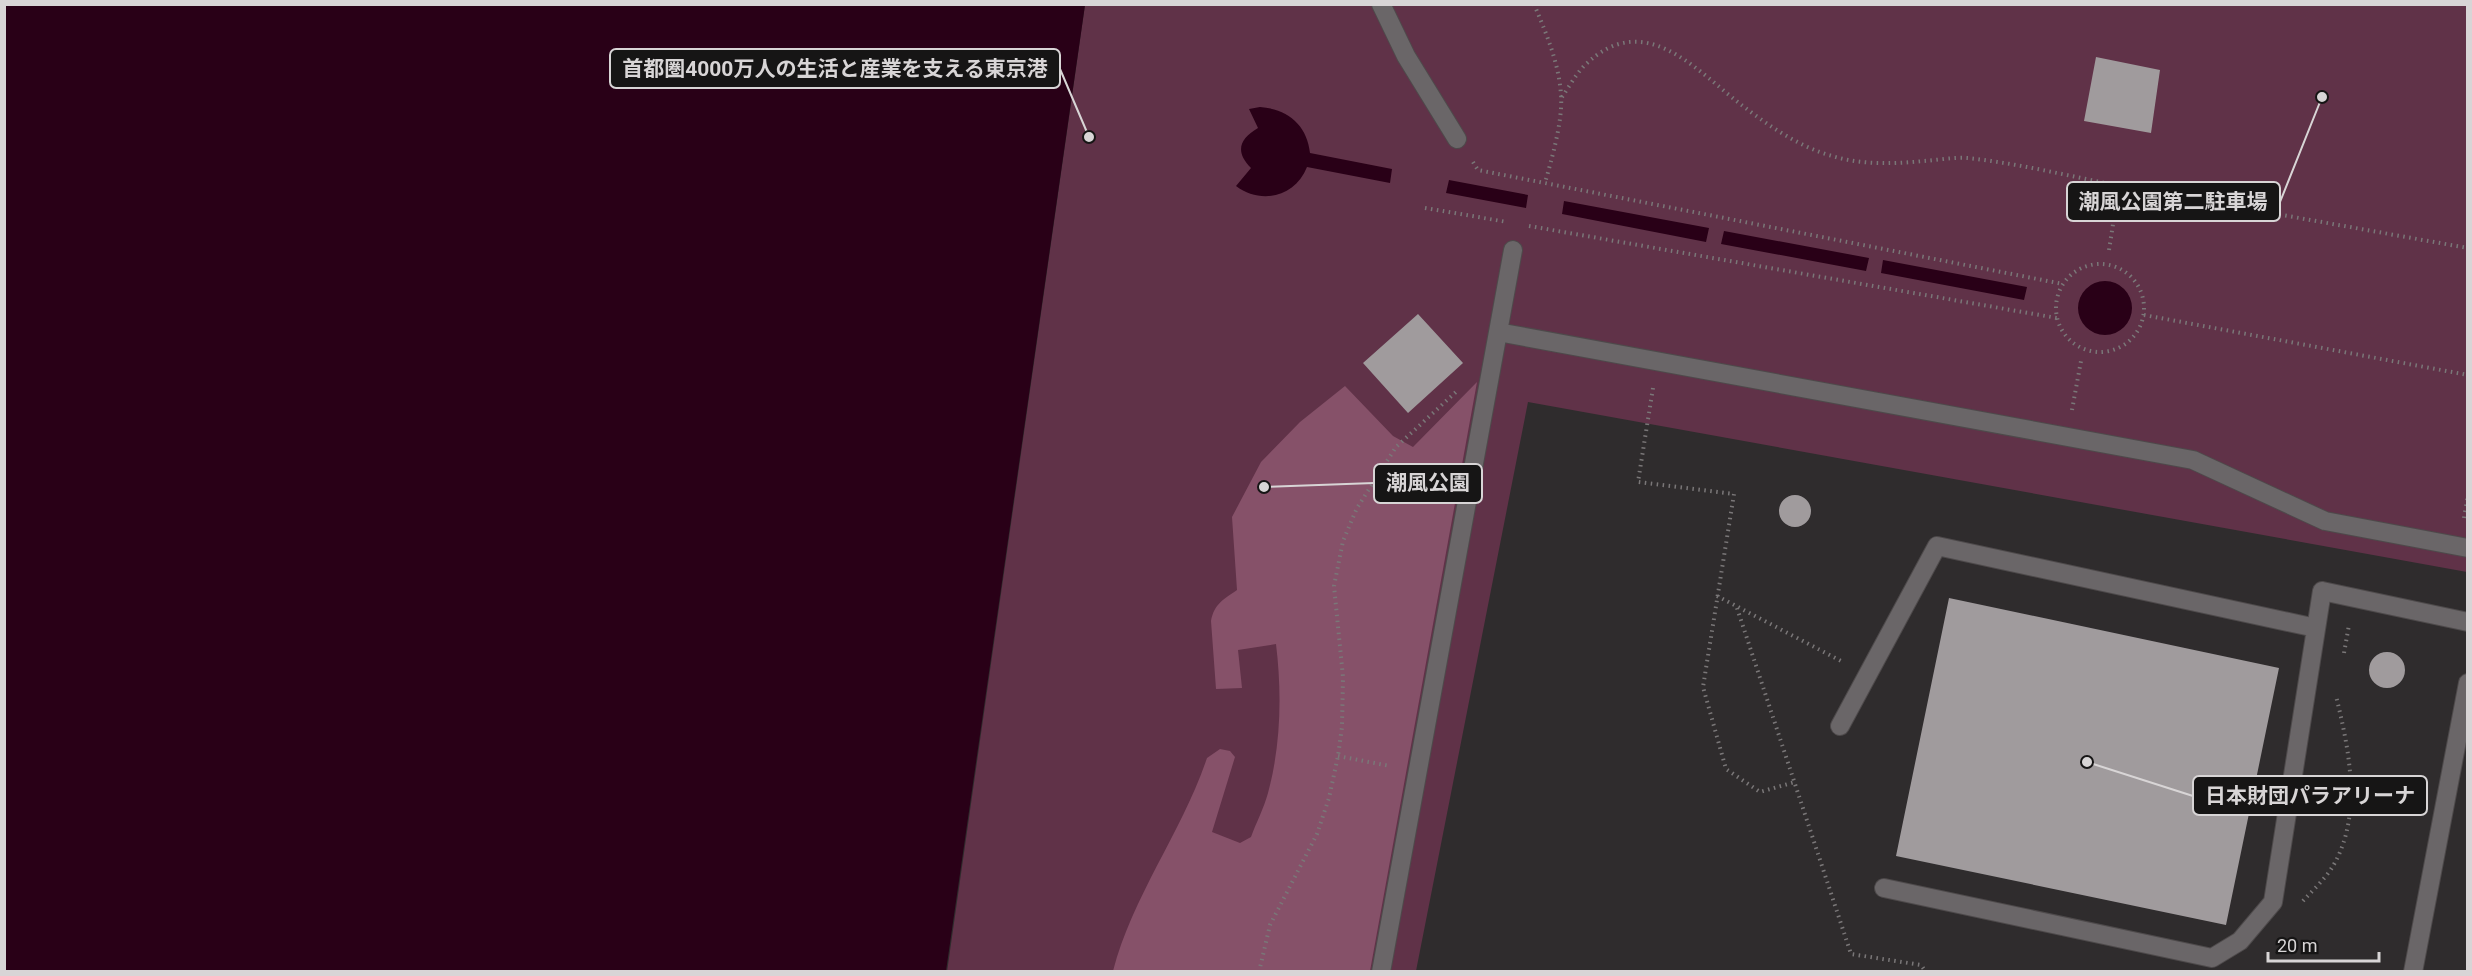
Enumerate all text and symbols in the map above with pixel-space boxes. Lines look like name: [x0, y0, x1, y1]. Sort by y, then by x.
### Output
callout: 首都圏4000万人の生活と産業を支える東京港: [610, 49, 1060, 88]
text: 首都圏4000万人の生活と産業を支える東京港: [622, 57, 1048, 81]
callout: 潮風公園第二駐車場: [2067, 182, 2280, 221]
text: 潮風公園第二駐車場: [2079, 190, 2268, 214]
callout: 潮風公園: [1374, 464, 1482, 503]
text: 潮風公園: [1386, 471, 1470, 495]
callout: 日本財団パラアリーナ: [2193, 776, 2427, 815]
text: 日本財団パラアリーナ: [2205, 784, 2415, 808]
scale bar: [2268, 925, 2379, 963]
text: 20 m: [2277, 935, 2317, 956]

